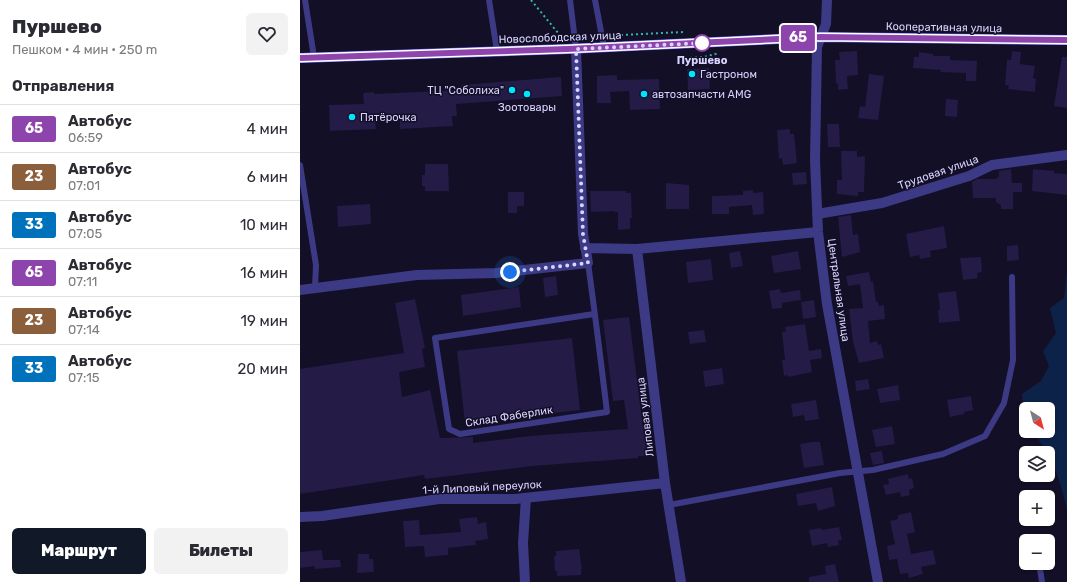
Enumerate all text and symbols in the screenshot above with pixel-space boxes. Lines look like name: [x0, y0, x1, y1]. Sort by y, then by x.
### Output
button: heart: [246, 13, 288, 55]
text: Пуршево: [12, 15, 102, 38]
street label: Кооперативная улица: [886, 20, 1002, 35]
line badge: 65: [780, 25, 816, 51]
street label: Новослободская улица: [498, 29, 622, 46]
text: 65: [789, 29, 807, 46]
marker: Пуршево: [693, 34, 711, 52]
text: Пешком · 4 мин · 250 m: [12, 42, 157, 57]
place label: Пуршево: [677, 54, 728, 67]
place label: Гастроном: [700, 68, 757, 81]
marker: Гастроном: [687, 69, 697, 79]
text: Отправления: [12, 77, 114, 95]
place label: ТЦ "Соболиха": [427, 84, 504, 97]
marker: ТЦ "Соболиха": [507, 85, 517, 95]
place label: автозапчасти AMG: [652, 88, 751, 101]
marker: Зоотовары: [522, 89, 532, 99]
marker: автозапчасти AMG: [639, 89, 649, 99]
place label: Зоотовары: [498, 101, 556, 114]
place label: Пятёрочка: [360, 111, 417, 124]
text: Автобус: [68, 112, 132, 130]
marker: Пятёрочка: [347, 112, 357, 122]
text: 65: [25, 120, 43, 137]
text: 4 мин: [247, 120, 288, 138]
text: 06:59: [68, 130, 103, 145]
street label: Трудовая улица: [896, 153, 980, 192]
text: Автобус: [68, 160, 132, 178]
text: 23: [25, 168, 43, 185]
text: 6 мин: [247, 168, 288, 186]
text: 07:01: [68, 178, 100, 193]
text: Автобус: [68, 208, 132, 226]
text: 33: [25, 216, 43, 233]
text: 10 мин: [240, 216, 288, 234]
text: 07:05: [68, 226, 102, 241]
street label: Центральная улица: [825, 238, 852, 343]
text: Автобус: [68, 256, 132, 274]
your location: [500, 262, 520, 282]
text: 65: [25, 264, 43, 281]
text: 16 мин: [240, 264, 288, 282]
text: 07:11: [68, 274, 97, 289]
text: Автобус: [68, 304, 132, 322]
text: 23: [25, 312, 43, 329]
text: 19 мин: [241, 312, 288, 330]
text: 07:14: [68, 322, 100, 337]
text: Автобус: [68, 352, 132, 370]
text: 33: [25, 360, 43, 377]
text: 20 мин: [237, 360, 288, 378]
text: 07:15: [68, 370, 100, 385]
street label: Липовая улица: [634, 377, 657, 457]
north arrow: [1019, 402, 1055, 438]
map controls: [1019, 402, 1055, 570]
street label: Склад Фаберлик: [464, 403, 554, 430]
button: layers: [1019, 446, 1055, 482]
street label: 1-й Липовый переулок: [422, 478, 542, 497]
button: +: [1019, 490, 1055, 526]
button: Маршрут: [12, 528, 146, 574]
button: Билеты: [154, 528, 288, 574]
button: −: [1019, 534, 1055, 570]

